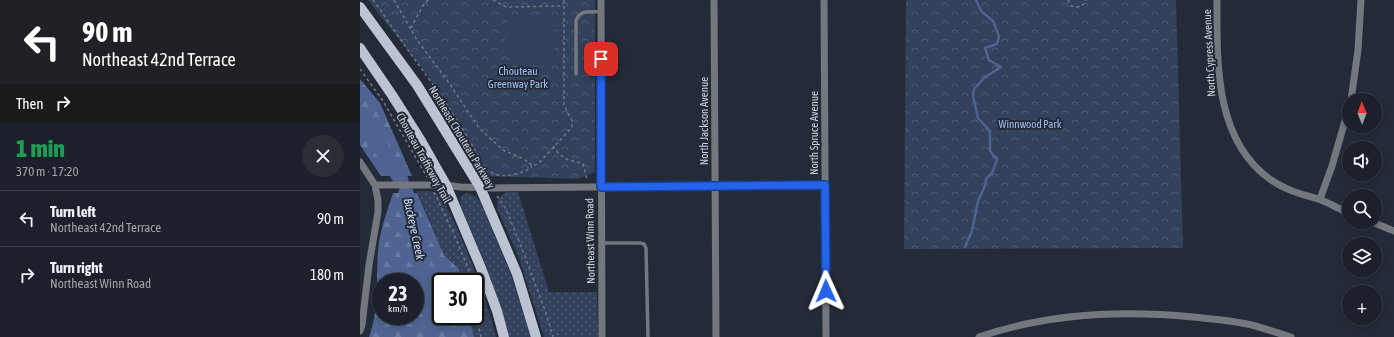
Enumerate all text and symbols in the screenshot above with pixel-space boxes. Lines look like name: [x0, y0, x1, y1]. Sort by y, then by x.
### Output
street label: North Cypress Avenue: [1201, 9, 1217, 97]
icon: left: [16, 16, 68, 68]
text: 90 m: [82, 16, 132, 48]
pin: [584, 42, 618, 76]
icon: arrive: [590, 48, 612, 70]
text: Northeast 42nd Terrace: [82, 49, 236, 70]
park label: Chouteau Greenway Park: [488, 65, 548, 90]
street label: North Jackson Avenue: [698, 77, 710, 165]
street label: Northeast Chouteau Parkway: [427, 84, 498, 191]
street label: North Spruce Avenue: [808, 91, 820, 175]
icon: right: [52, 92, 74, 114]
north arrow: [1342, 93, 1382, 133]
map controls: [1342, 93, 1382, 325]
text: Then: [16, 95, 44, 112]
street label: Chouteau Trafficway Trail: [394, 111, 454, 205]
park label: Winnwood Park: [998, 118, 1062, 130]
text: 1 min: [16, 135, 65, 162]
button: close: [302, 135, 344, 177]
button: sound: [1342, 141, 1382, 181]
text: 370 m · 17:20: [16, 164, 79, 179]
button: search: [1342, 189, 1382, 229]
water label: Buckeye Creek: [401, 197, 428, 262]
street label: Northeast Winn Road: [583, 198, 597, 284]
text: Turn left: [50, 203, 96, 220]
icon: left: [16, 208, 38, 230]
text: 90 m: [317, 210, 344, 227]
text: Northeast 42nd Terrace: [50, 220, 161, 235]
button: layers: [1342, 237, 1382, 277]
text: Turn right: [50, 259, 103, 276]
icon: right: [16, 264, 38, 286]
text: 180 m: [310, 266, 344, 283]
position arrow: [805, 270, 847, 312]
speed limit sign: 30: [432, 273, 484, 325]
text: Northeast Winn Road: [50, 276, 151, 291]
text: 23: [389, 282, 407, 305]
button: +: [1342, 285, 1382, 325]
text: km/h: [388, 303, 408, 314]

